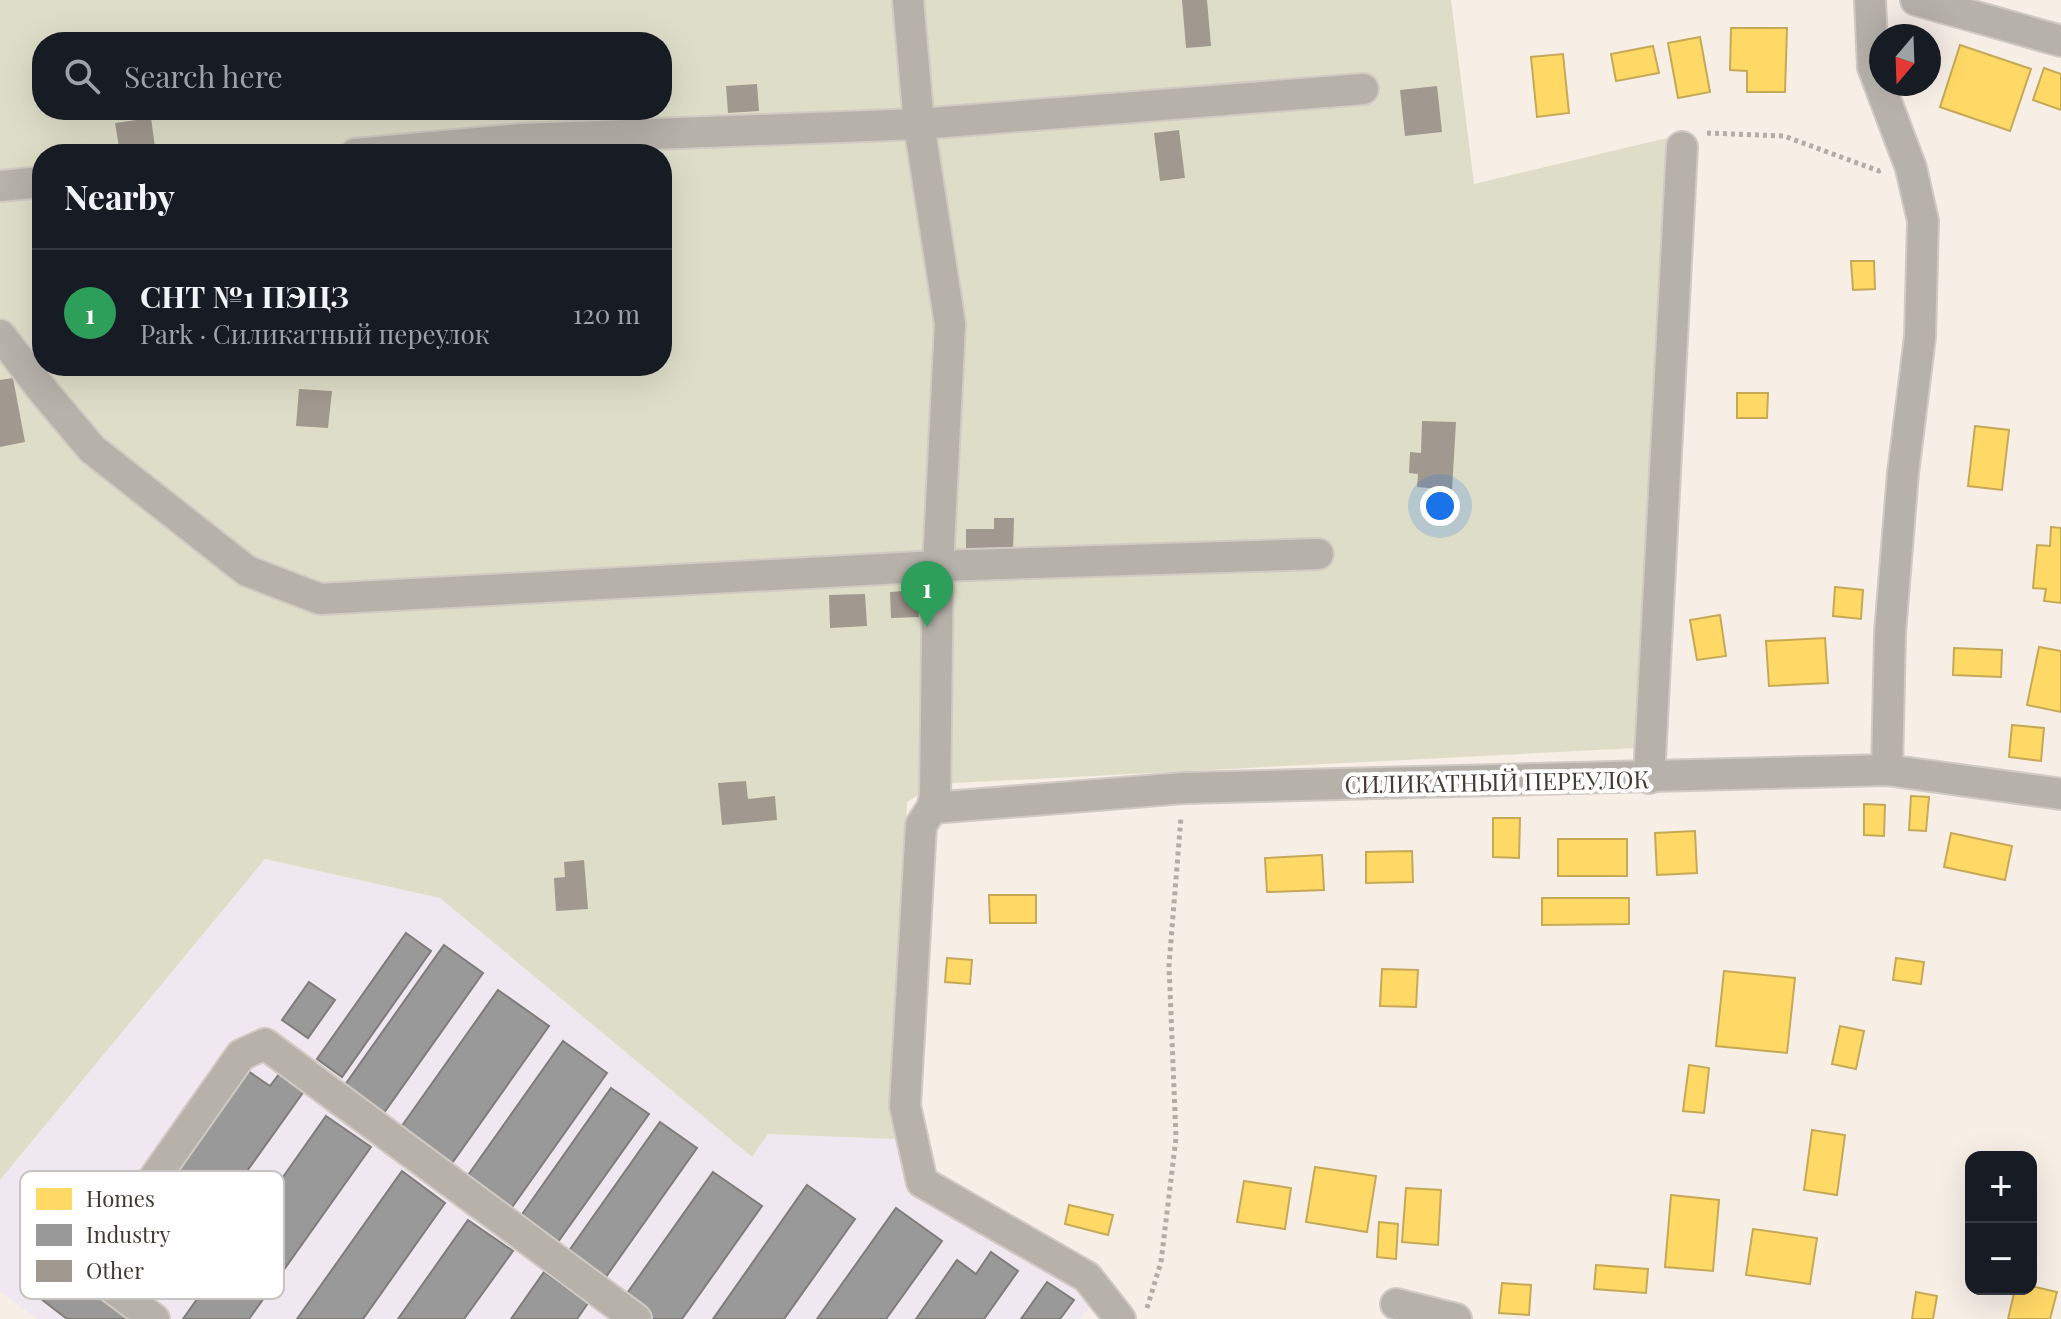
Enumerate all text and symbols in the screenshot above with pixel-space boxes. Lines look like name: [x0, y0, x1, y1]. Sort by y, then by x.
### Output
north arrow: [1869, 24, 1941, 96]
search box: [32, 32, 672, 120]
icon: search: [60, 54, 104, 98]
text: Search here: [124, 56, 283, 96]
text: Nearby: [64, 173, 175, 219]
text: СНТ №1 ПЭЦЗ: [140, 276, 349, 316]
text: 1: [85, 296, 95, 331]
text: 120 m: [573, 296, 640, 331]
text: Park · Силикатный переулок: [140, 316, 490, 351]
your location: [1420, 486, 1460, 526]
pin: 1: [901, 561, 953, 627]
street label: СИЛИКАТНЫЙ ПЕРЕУЛОК: [1344, 762, 1650, 800]
map controls: [1965, 1151, 2037, 1295]
button: +: [1965, 1151, 2037, 1223]
legend: [20, 1171, 284, 1299]
text: Homes: [86, 1183, 155, 1213]
text: Industry: [86, 1219, 171, 1249]
button: −: [1965, 1223, 2037, 1295]
text: Other: [86, 1255, 144, 1285]

